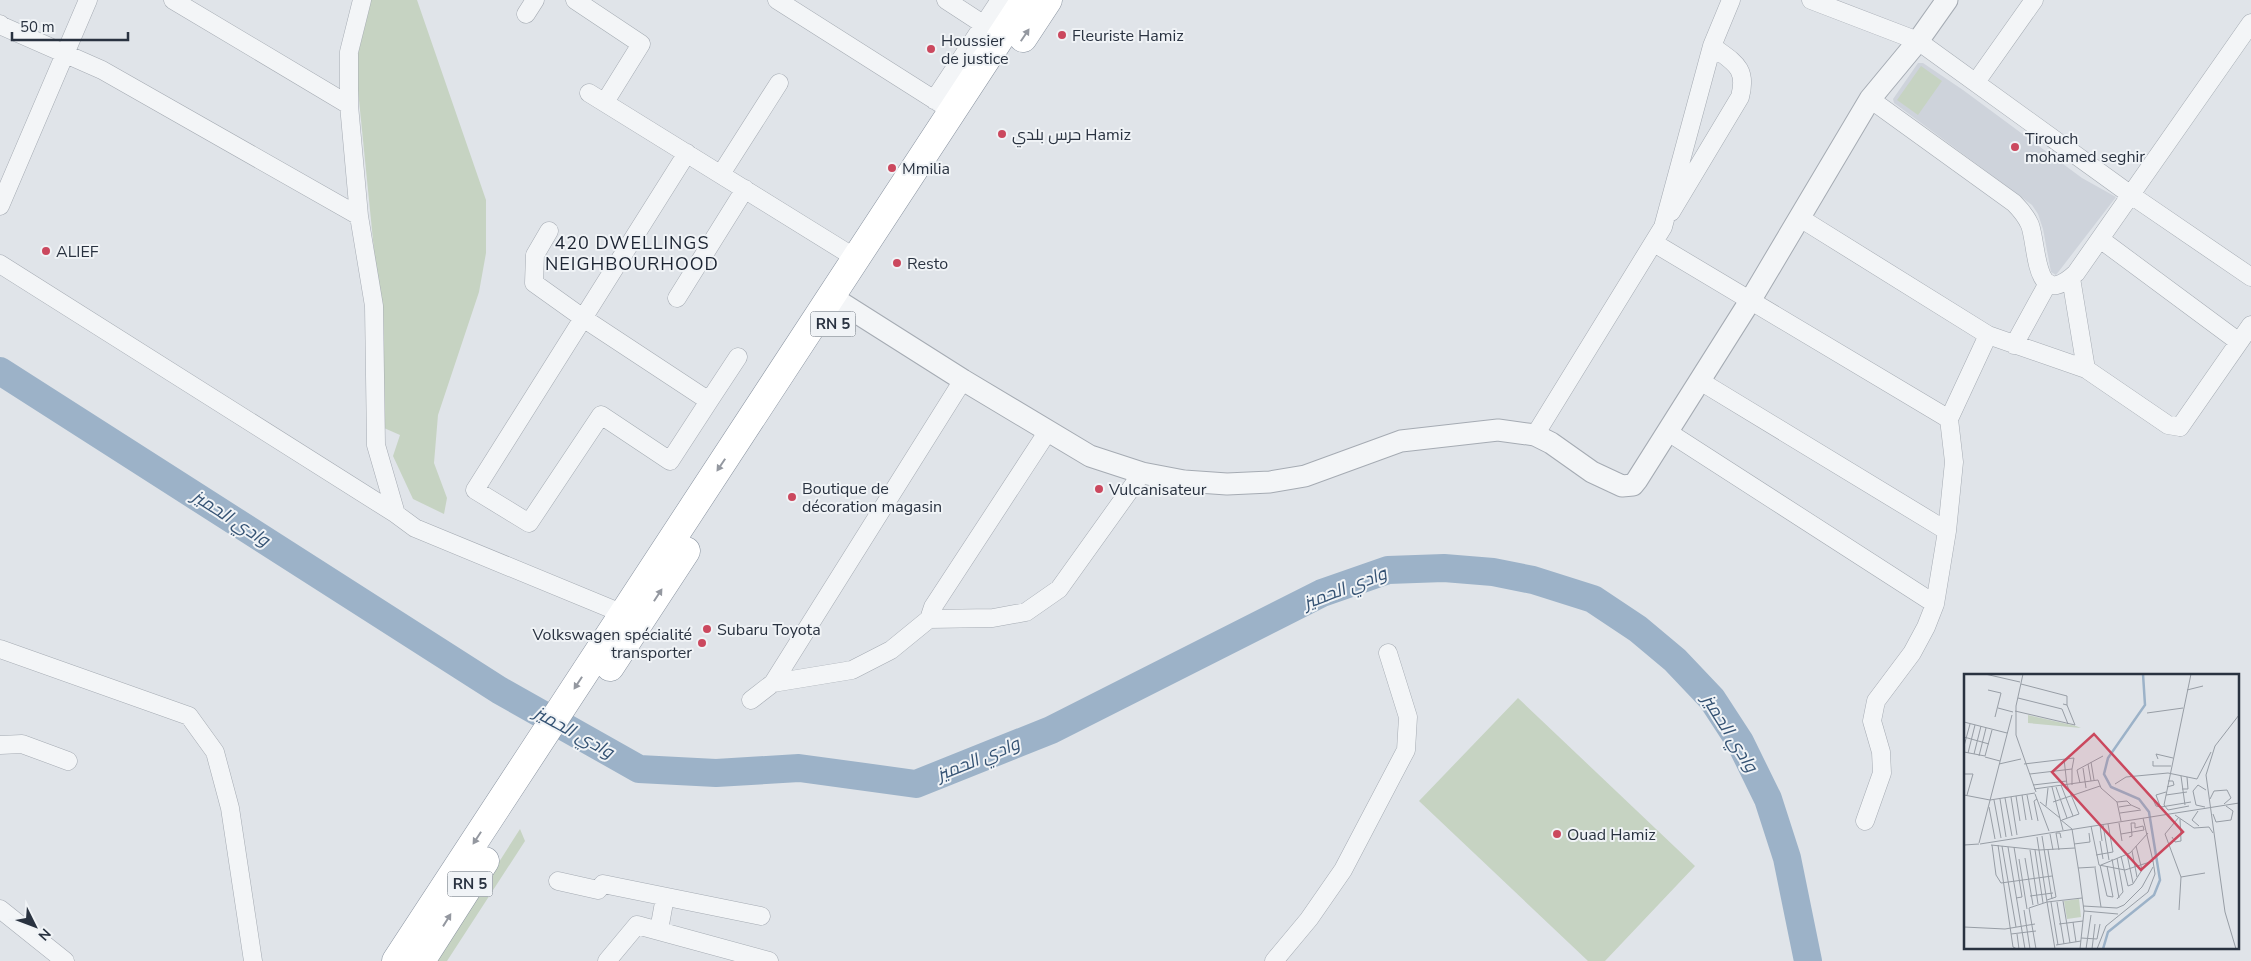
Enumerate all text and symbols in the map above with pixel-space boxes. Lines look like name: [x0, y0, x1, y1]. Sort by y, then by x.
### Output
scale bar: [12, 10, 129, 42]
text: 50 m: [20, 17, 55, 37]
place label: Fleuriste Hamiz: [1072, 25, 1184, 47]
one-way arrow: [1020, 28, 1030, 42]
marker: Fleuriste Hamiz: [1056, 29, 1068, 41]
place label: Houssier de justice: [941, 30, 1008, 70]
marker: Houssier de justice: [925, 43, 937, 55]
place label: حرس بلدي Hamiz: [1012, 124, 1131, 148]
marker: حرس بلدي Hamiz: [996, 128, 1008, 140]
place label: Tirouch mohamed seghir: [2025, 128, 2145, 168]
marker: Tirouch mohamed seghir: [2009, 141, 2021, 153]
place label: Mmilia: [902, 158, 950, 180]
marker: Mmilia: [886, 162, 898, 174]
district label: 420 DWELLINGS NEIGHBOURHOOD: [545, 231, 719, 276]
place label: ALIEF: [56, 241, 99, 263]
marker: ALIEF: [40, 245, 52, 257]
place label: Resto: [907, 253, 948, 275]
marker: Resto: [891, 257, 903, 269]
road number: RN 5: [810, 312, 856, 336]
one-way arrow: [716, 459, 725, 472]
place label: Boutique de décoration magasin: [802, 478, 942, 518]
place label: Vulcanisateur: [1108, 479, 1207, 501]
water label: وادي الحميز: [185, 483, 275, 554]
marker: Vulcanisateur: [1093, 483, 1105, 495]
marker: Boutique de décoration magasin: [786, 491, 798, 503]
water label: وادي الحميز: [1298, 561, 1392, 617]
one-way arrow: [653, 589, 662, 602]
place label: Subaru Toyota: [717, 619, 821, 641]
marker: Subaru Toyota: [701, 623, 713, 635]
place label: Volkswagen spécialité transporter: [531, 624, 692, 664]
marker: Volkswagen spécialité transporter: [696, 637, 708, 649]
inset map: [1964, 674, 2238, 948]
one-way arrow: [573, 676, 582, 690]
water label: وادي الحميز: [1694, 688, 1764, 779]
water label: وادي الحميز: [527, 699, 619, 766]
water label: وادي الحميز: [931, 731, 1025, 789]
place label: Ouad Hamiz: [1567, 824, 1656, 846]
marker: Ouad Hamiz: [1551, 828, 1563, 840]
one-way arrow: [473, 831, 482, 845]
road number: RN 5: [448, 872, 492, 896]
north arrow: [10, 901, 60, 951]
one-way arrow: [442, 913, 452, 926]
text: N: [34, 924, 55, 945]

